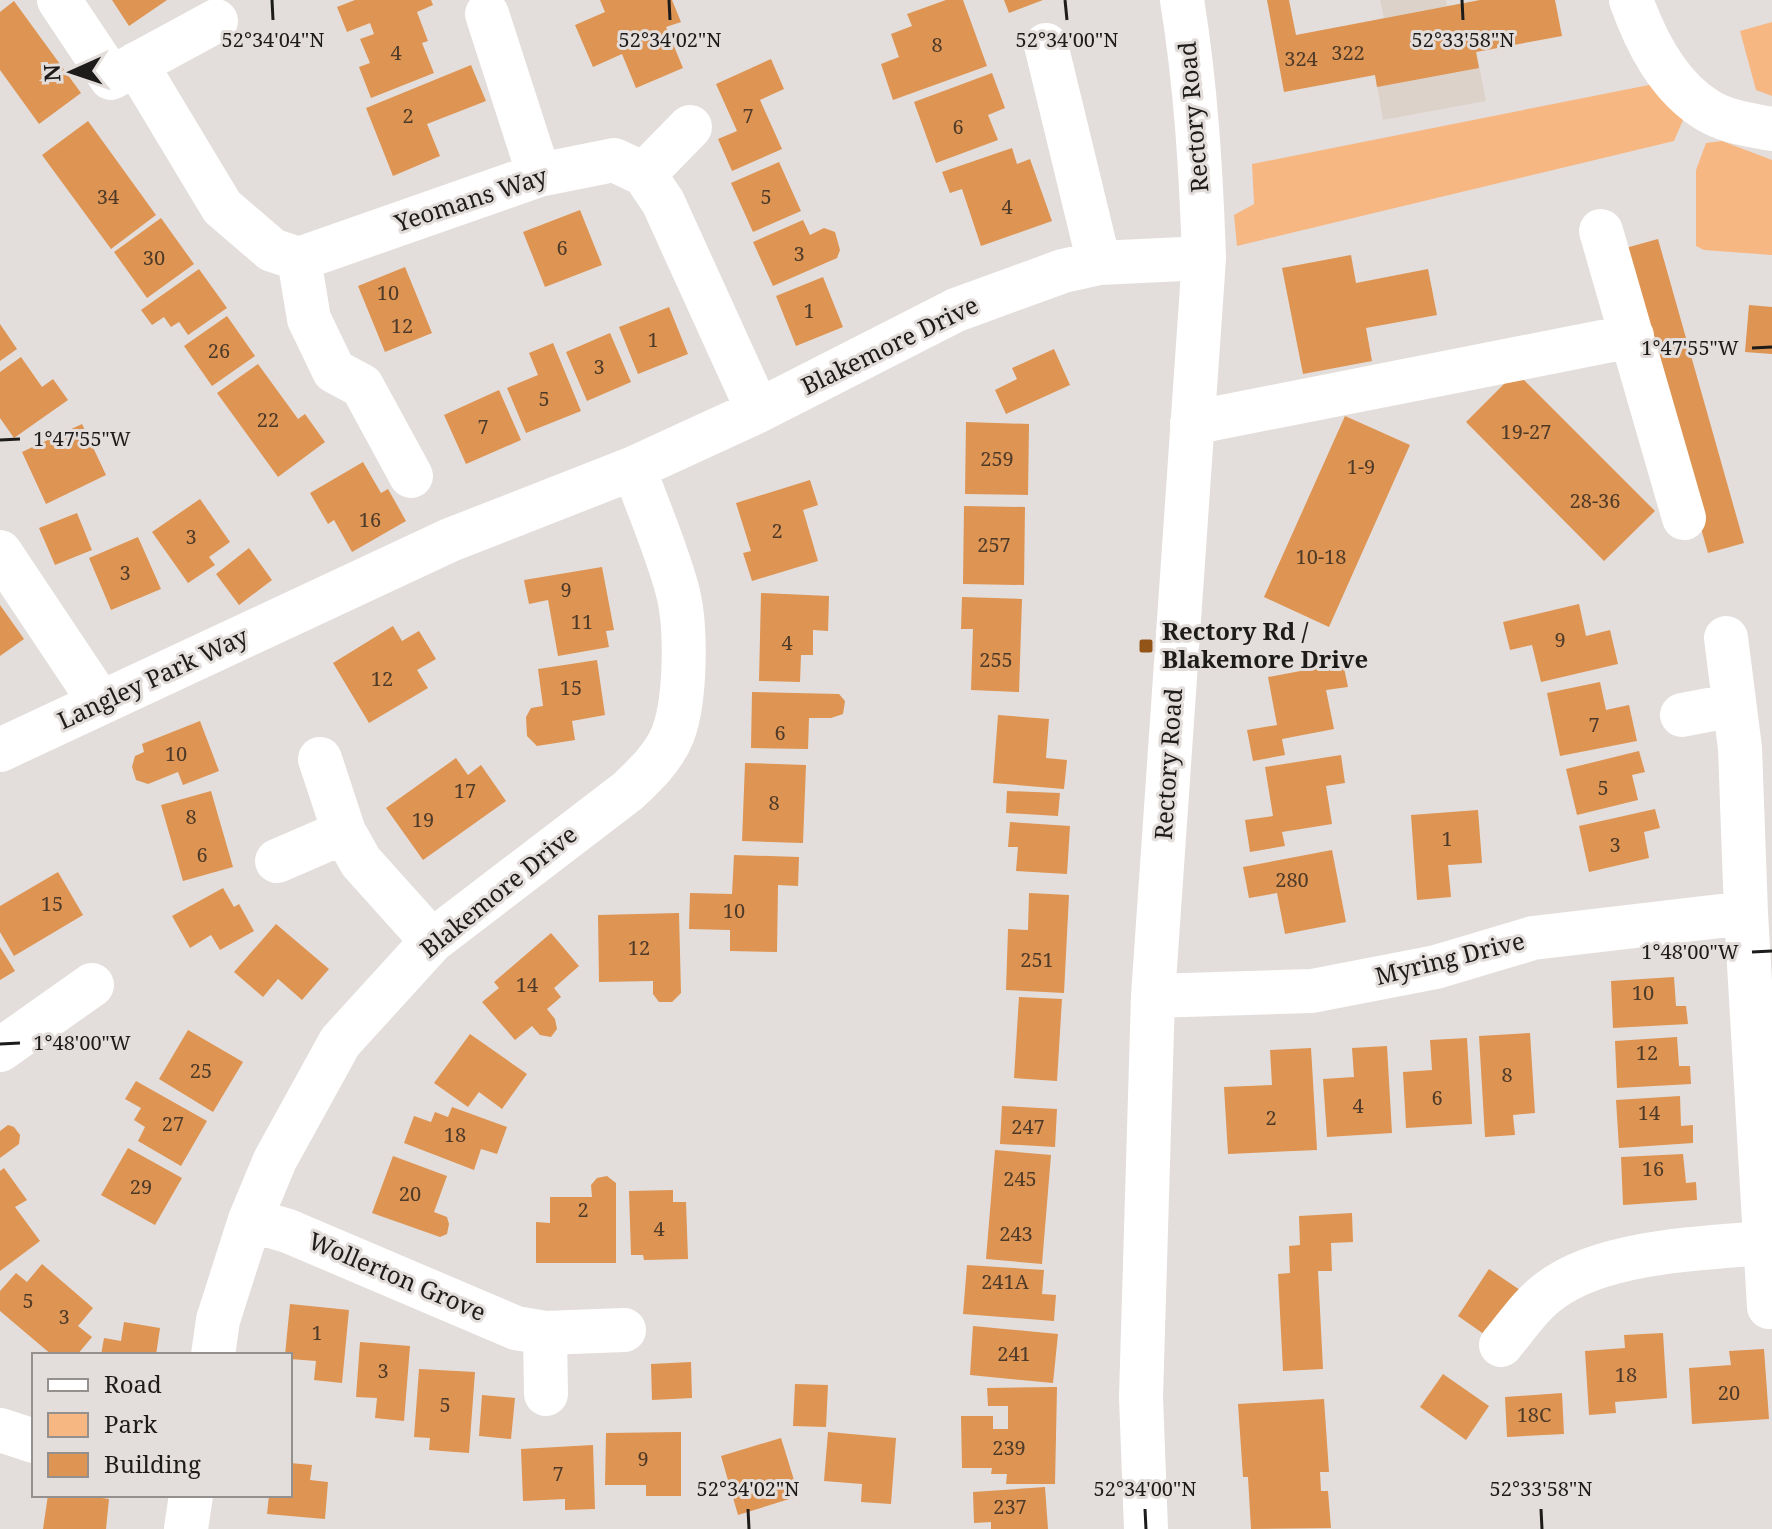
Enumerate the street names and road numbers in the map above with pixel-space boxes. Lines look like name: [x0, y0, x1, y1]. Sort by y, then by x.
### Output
street label: Rectory Road: [1169, 40, 1216, 194]
street label: Yeomans Way: [389, 158, 552, 239]
street label: Blakemore Drive: [795, 287, 983, 402]
street label: Langley Park Way: [52, 619, 253, 736]
street label: Rectory Road: [1146, 687, 1189, 841]
street label: Blakemore Drive: [413, 817, 583, 964]
street label: Myring Drive: [1371, 923, 1528, 992]
street label: Wollerton Grove: [304, 1223, 491, 1328]

